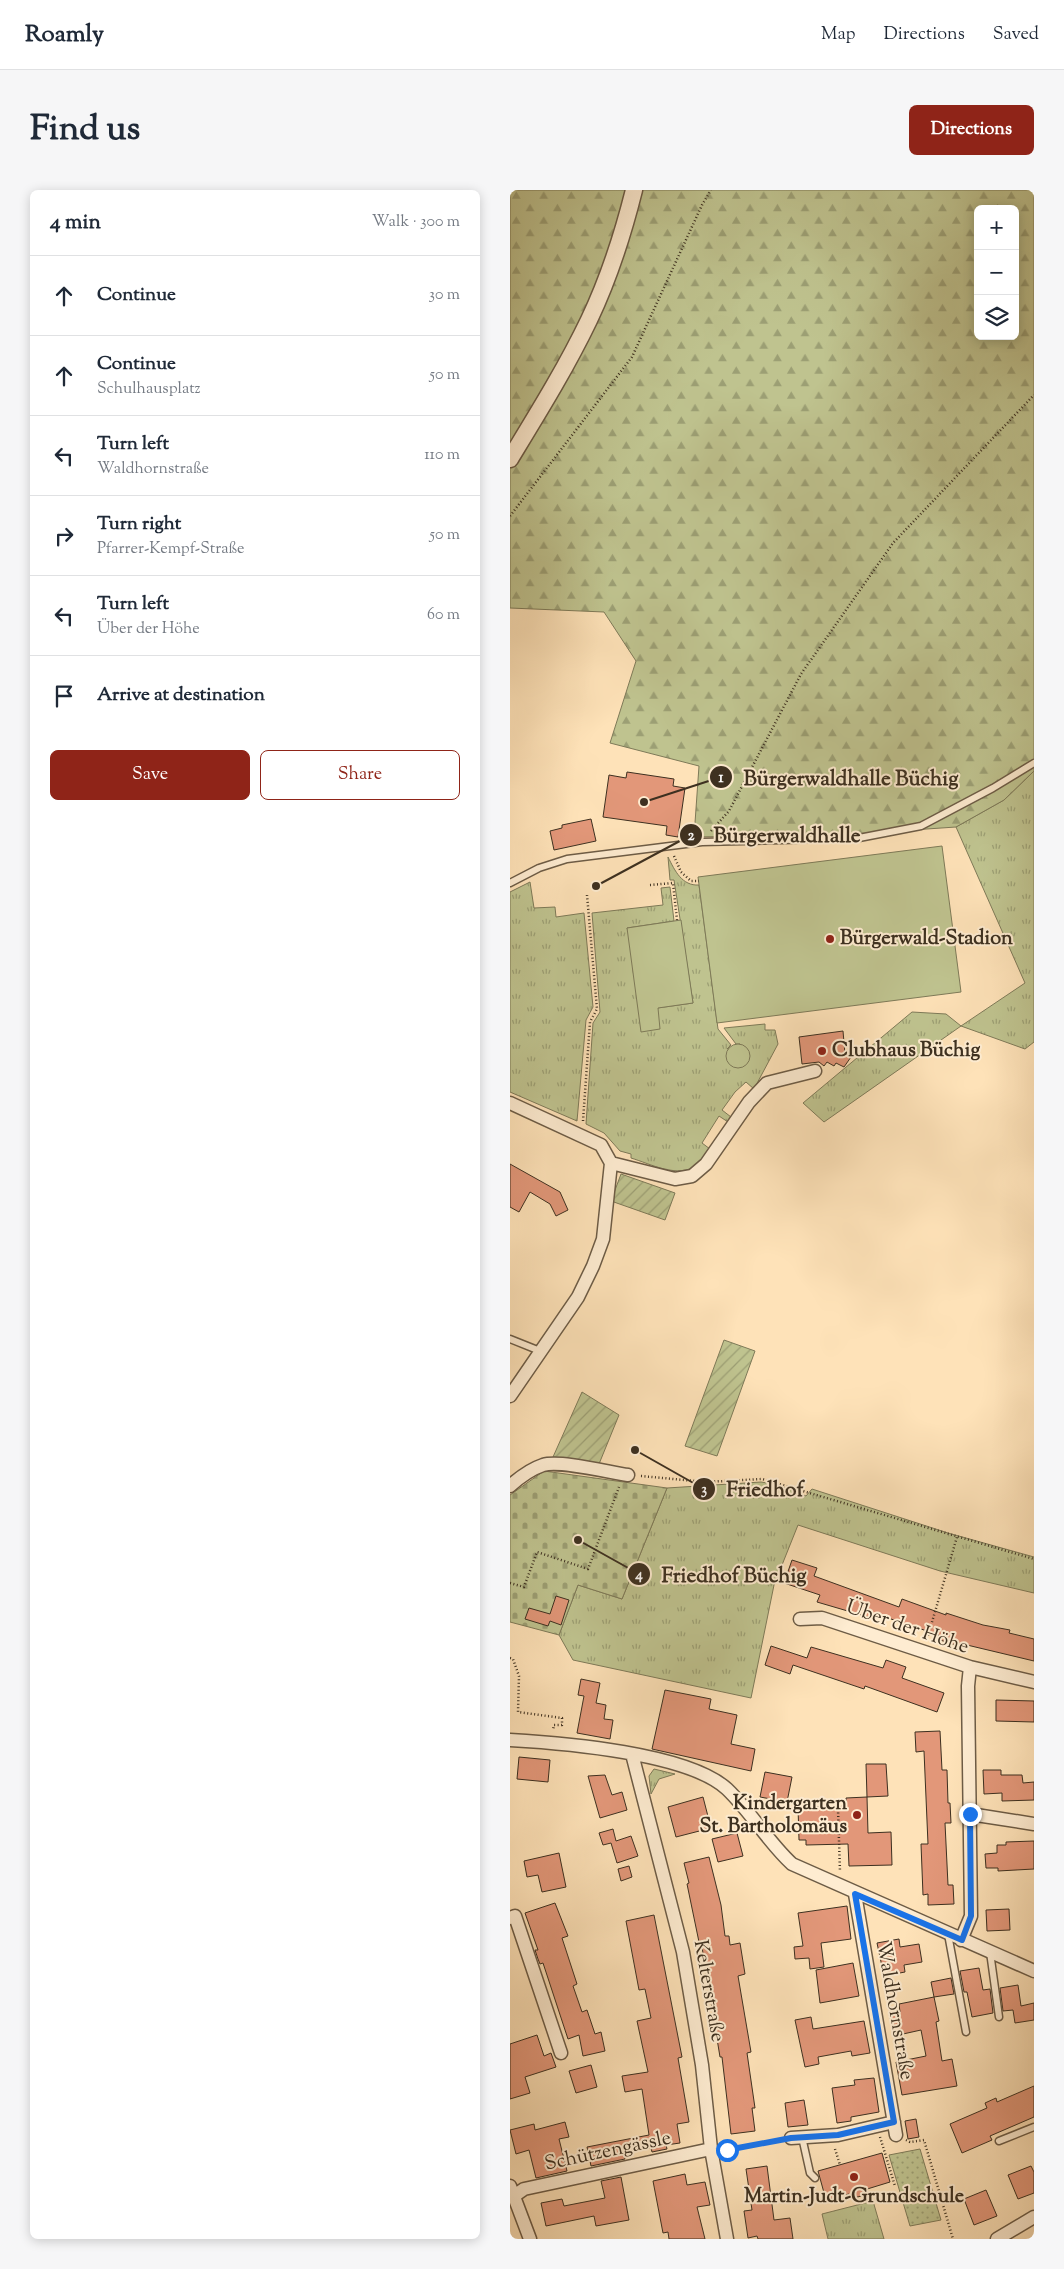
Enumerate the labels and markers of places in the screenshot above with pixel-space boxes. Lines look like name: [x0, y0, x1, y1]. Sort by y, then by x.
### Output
callout: Bürgerwaldhalle Büchig: [709, 759, 969, 795]
callout: Bürgerwaldhalle: [679, 817, 871, 853]
place label: Bürgerwald-Stadion: [840, 925, 1013, 954]
marker: Bürgerwald-Stadion: [824, 933, 836, 945]
place label: Clubhaus Büchig: [832, 1037, 980, 1066]
marker: Clubhaus Büchig: [816, 1045, 828, 1057]
callout: Friedhof: [692, 1471, 814, 1507]
callout: Friedhof Büchig: [627, 1556, 817, 1592]
place label: Kindergarten St. Bartholomäus: [700, 1790, 847, 1842]
marker: Kindergarten St. Bartholomäus: [851, 1809, 863, 1821]
marker: Martin-Judt-Grundschule: [848, 2171, 860, 2183]
place label: Martin-Judt-Grundschule: [744, 2183, 964, 2212]

